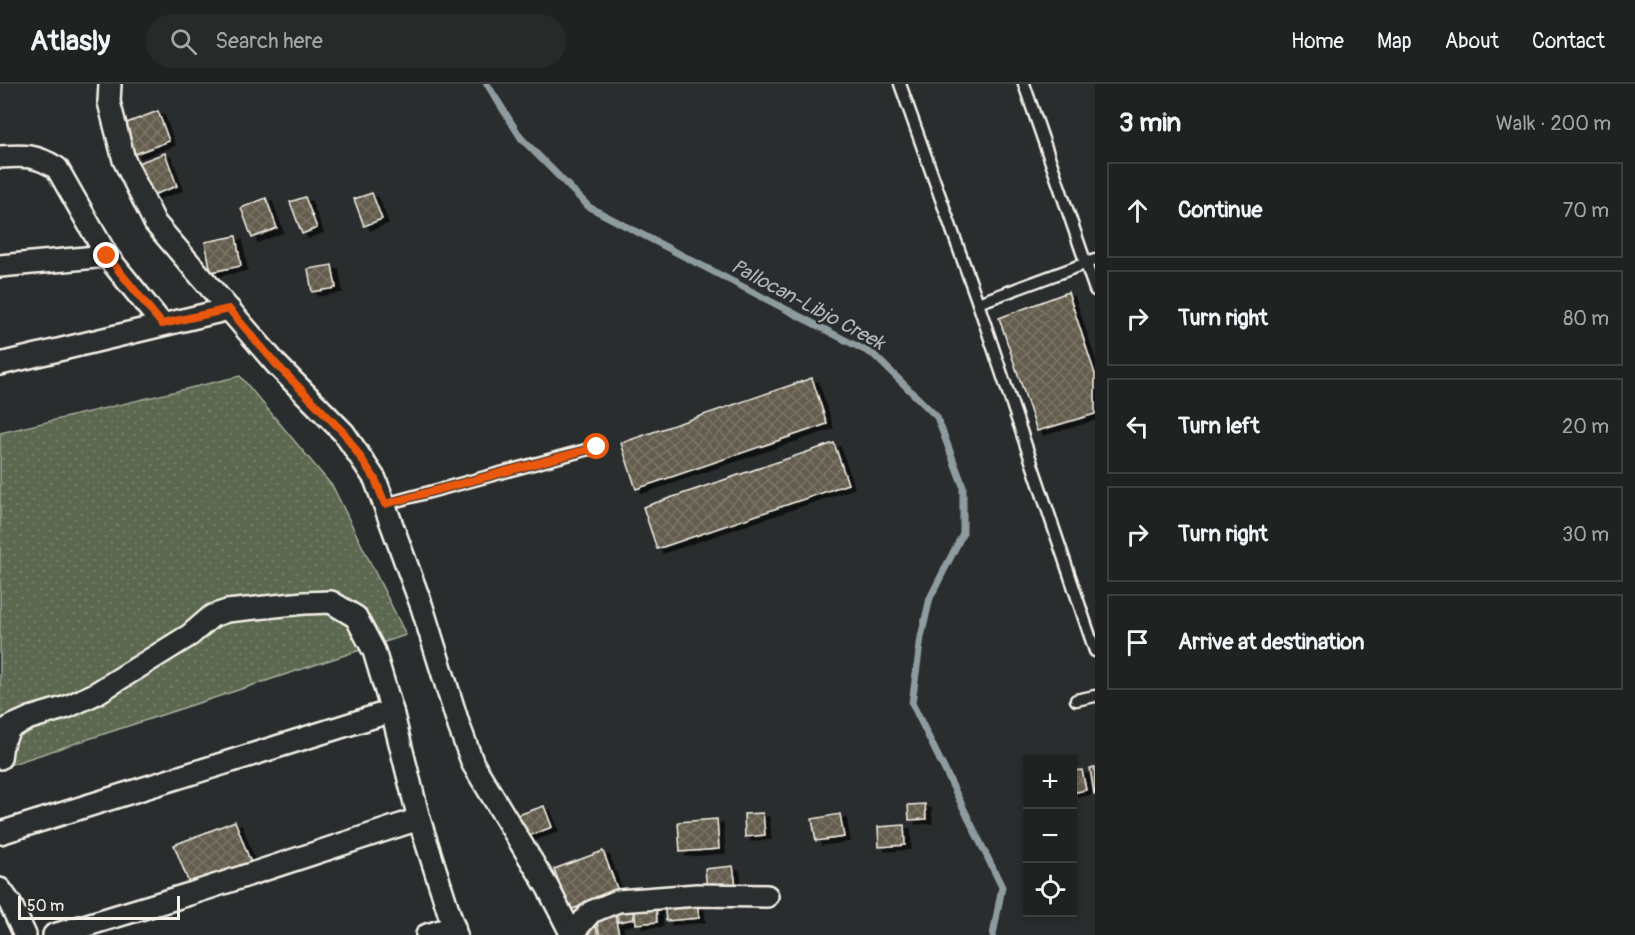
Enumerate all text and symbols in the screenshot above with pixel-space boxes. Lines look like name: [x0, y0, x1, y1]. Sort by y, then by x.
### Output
search box: [146, 14, 566, 68]
text: Atlasly: [30, 24, 110, 59]
icon: search: [167, 25, 200, 58]
text: Search here: [215, 27, 323, 55]
text: Home: [1291, 28, 1344, 55]
text: Map: [1377, 28, 1412, 55]
text: About: [1445, 28, 1499, 55]
text: Contact: [1532, 28, 1605, 55]
text: 3 min: [1119, 107, 1181, 139]
text: Walk · 200 m: [1496, 111, 1611, 136]
icon: ahead: [1121, 194, 1154, 227]
text: Continue: [1178, 196, 1262, 224]
text: 70 m: [1563, 198, 1609, 223]
route end: [93, 242, 119, 268]
water label: Pallocan-Libjo Creek: [727, 254, 890, 356]
icon: right: [1121, 302, 1154, 335]
text: Turn right: [1178, 304, 1268, 332]
text: 80 m: [1563, 306, 1609, 331]
icon: left: [1121, 410, 1154, 443]
text: Turn left: [1178, 412, 1260, 440]
text: 20 m: [1562, 414, 1609, 439]
route start: [583, 433, 609, 459]
icon: right: [1121, 518, 1154, 551]
text: Turn right: [1178, 520, 1268, 548]
text: 30 m: [1562, 522, 1609, 547]
icon: arrive: [1121, 626, 1154, 659]
text: Arrive at destination: [1178, 628, 1364, 656]
map controls: [1023, 755, 1077, 917]
button: +: [1023, 755, 1077, 809]
button: −: [1023, 809, 1077, 863]
button: locate: [1023, 863, 1077, 917]
scale bar: [18, 893, 180, 920]
text: 50 m: [27, 896, 64, 916]

